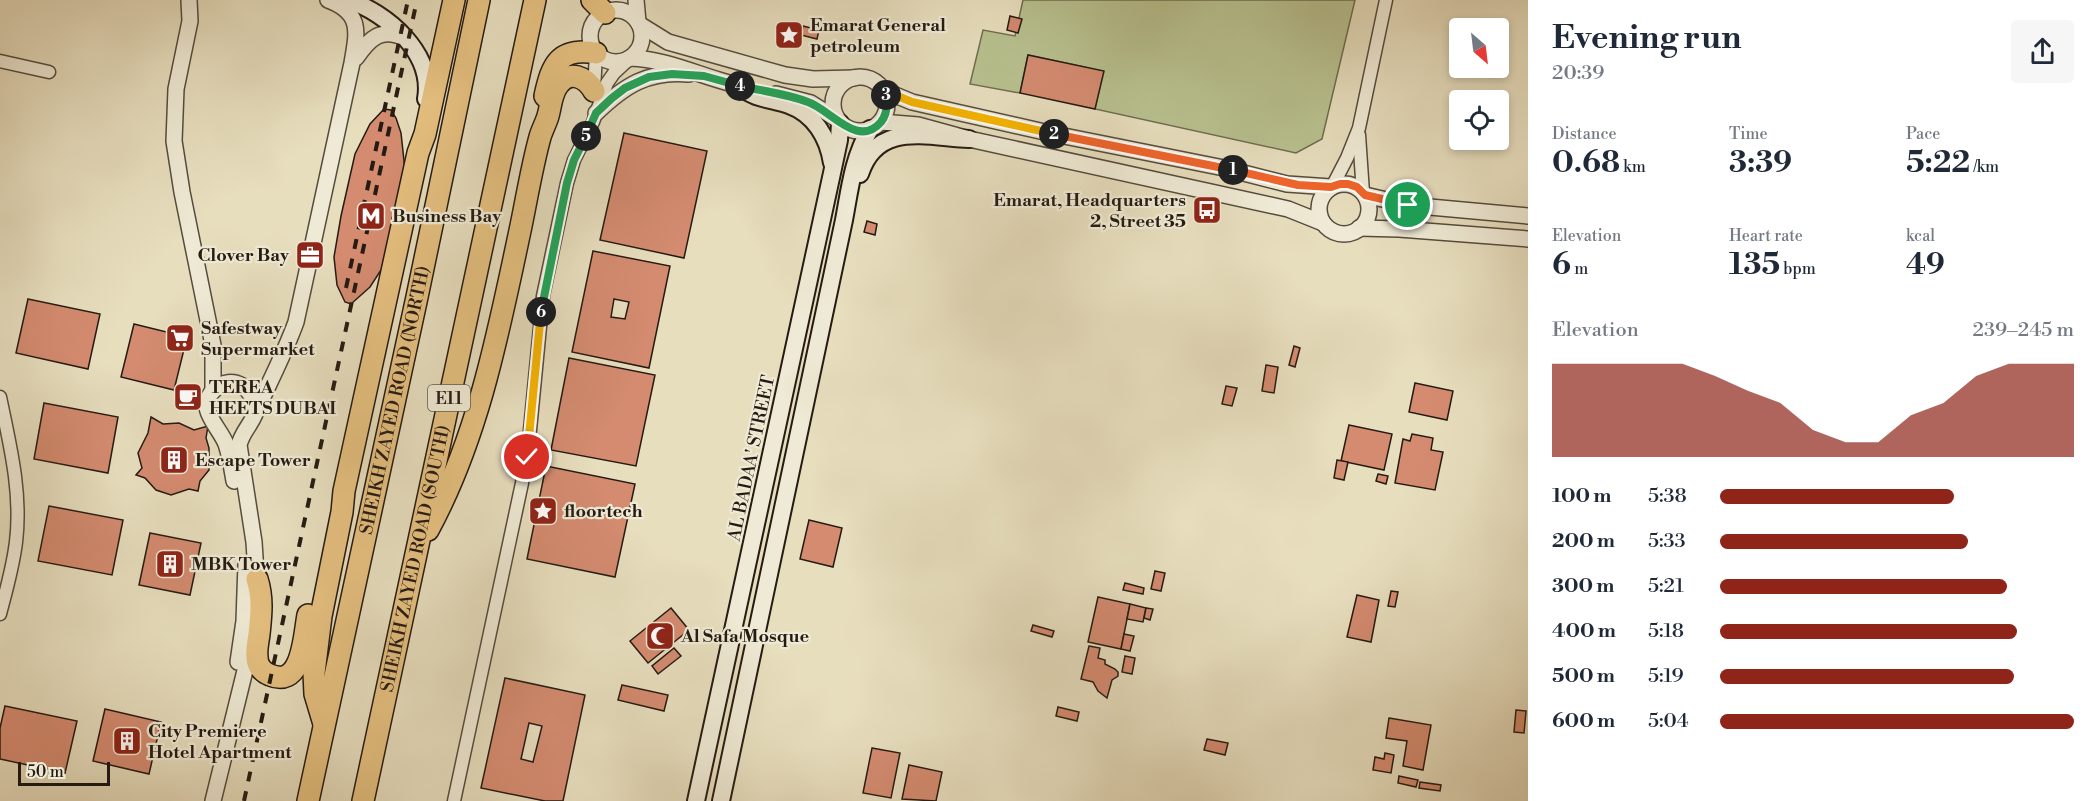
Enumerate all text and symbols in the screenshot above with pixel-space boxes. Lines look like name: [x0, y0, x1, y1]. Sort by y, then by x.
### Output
place label: Emarat General petroleum: [810, 14, 946, 58]
north arrow: [1449, 18, 1509, 78]
map controls: [1449, 18, 1509, 150]
text: Evening run: [1552, 18, 1741, 59]
place icon: Emarat General petroleum: [773, 19, 805, 51]
button: share: [2011, 20, 2074, 83]
text: 20:39: [1552, 61, 1604, 86]
pin: 4: [725, 71, 755, 101]
text: 4: [735, 76, 745, 96]
pin: 3: [871, 80, 901, 110]
text: 3: [881, 85, 891, 105]
button: locate: [1449, 90, 1509, 150]
pin: 2: [1039, 119, 1069, 149]
pin: 5: [571, 121, 601, 151]
text: 2: [1049, 124, 1059, 144]
text: Distance: [1552, 124, 1617, 144]
text: Time: [1729, 124, 1768, 144]
text: Pace: [1906, 124, 1940, 144]
text: 5: [581, 126, 591, 146]
text: 0.68: [1552, 144, 1620, 182]
text: 3:39: [1729, 144, 1792, 182]
text: 5:22: [1906, 144, 1970, 182]
pin: 1: [1218, 155, 1248, 185]
text: km: [1620, 157, 1646, 177]
text: /km: [1970, 157, 1999, 177]
text: 1: [1229, 160, 1237, 180]
pin: [1382, 179, 1433, 230]
icon: arrive: [1391, 188, 1424, 221]
place label: Emarat, Headquarters 2, Street 35: [993, 189, 1186, 233]
bus stop icon: Emarat, Headquarters 2, Street 35: [1191, 194, 1223, 226]
metro station icon: Business Bay: [355, 200, 387, 232]
place label: Business Bay: [392, 205, 502, 228]
text: Elevation: [1552, 226, 1621, 246]
text: Heart rate: [1729, 226, 1803, 246]
text: kcal: [1906, 226, 1935, 246]
office icon: Clover Bay: [294, 239, 326, 271]
place label: Clover Bay: [197, 244, 290, 267]
text: 6: [1552, 246, 1571, 284]
text: 135: [1729, 246, 1780, 284]
text: 49: [1906, 246, 1945, 284]
text: m: [1571, 259, 1588, 279]
text: bpm: [1780, 259, 1816, 279]
street label: SHEIKH ZAYED ROAD (NORTH): [355, 264, 435, 537]
pin: 6: [526, 297, 556, 327]
text: 6: [536, 302, 546, 322]
place label: Safestway Supermarket: [201, 317, 315, 361]
text: Elevation: [1552, 318, 1639, 343]
text: 239–245 m: [1973, 318, 2074, 343]
supermarket icon: Safestway Supermarket: [164, 322, 196, 354]
street label: AL BADAA' STREET: [722, 373, 780, 544]
place label: TEREA HEETS DUBAI: [209, 376, 336, 420]
cafe icon: TEREA HEETS DUBAI: [172, 381, 204, 413]
road number: E11: [428, 385, 470, 411]
street label: SHEIKH ZAYED ROAD (SOUTH): [376, 423, 455, 694]
pin: [501, 431, 552, 482]
icon: check: [510, 440, 543, 473]
building icon: Escape Tower: [158, 444, 190, 476]
place label: Escape Tower: [195, 449, 311, 472]
text: 100 m: [1552, 484, 1611, 509]
text: 5:38: [1648, 484, 1687, 509]
place icon: floortech: [527, 495, 559, 527]
place label: floortech: [564, 500, 643, 523]
text: 200 m: [1552, 529, 1615, 554]
text: 5:33: [1648, 529, 1686, 554]
building icon: MBK Tower: [154, 548, 186, 580]
place label: MBK Tower: [191, 553, 291, 576]
text: 300 m: [1552, 574, 1615, 599]
text: 5:21: [1648, 574, 1684, 599]
text: 400 m: [1552, 619, 1616, 644]
text: 5:18: [1648, 619, 1684, 644]
mosque icon: Al Safa Mosque: [644, 620, 676, 652]
place label: Al Safa Mosque: [680, 625, 810, 648]
text: 500 m: [1552, 664, 1615, 689]
text: 5:19: [1648, 664, 1684, 689]
text: 600 m: [1552, 709, 1615, 734]
text: 5:04: [1648, 709, 1689, 734]
place label: City Premiere Hotel Apartment: [148, 720, 292, 764]
building icon: City Premiere Hotel Apartment: [111, 725, 143, 757]
scale bar: [18, 759, 110, 786]
text: 50 m: [27, 762, 64, 782]

